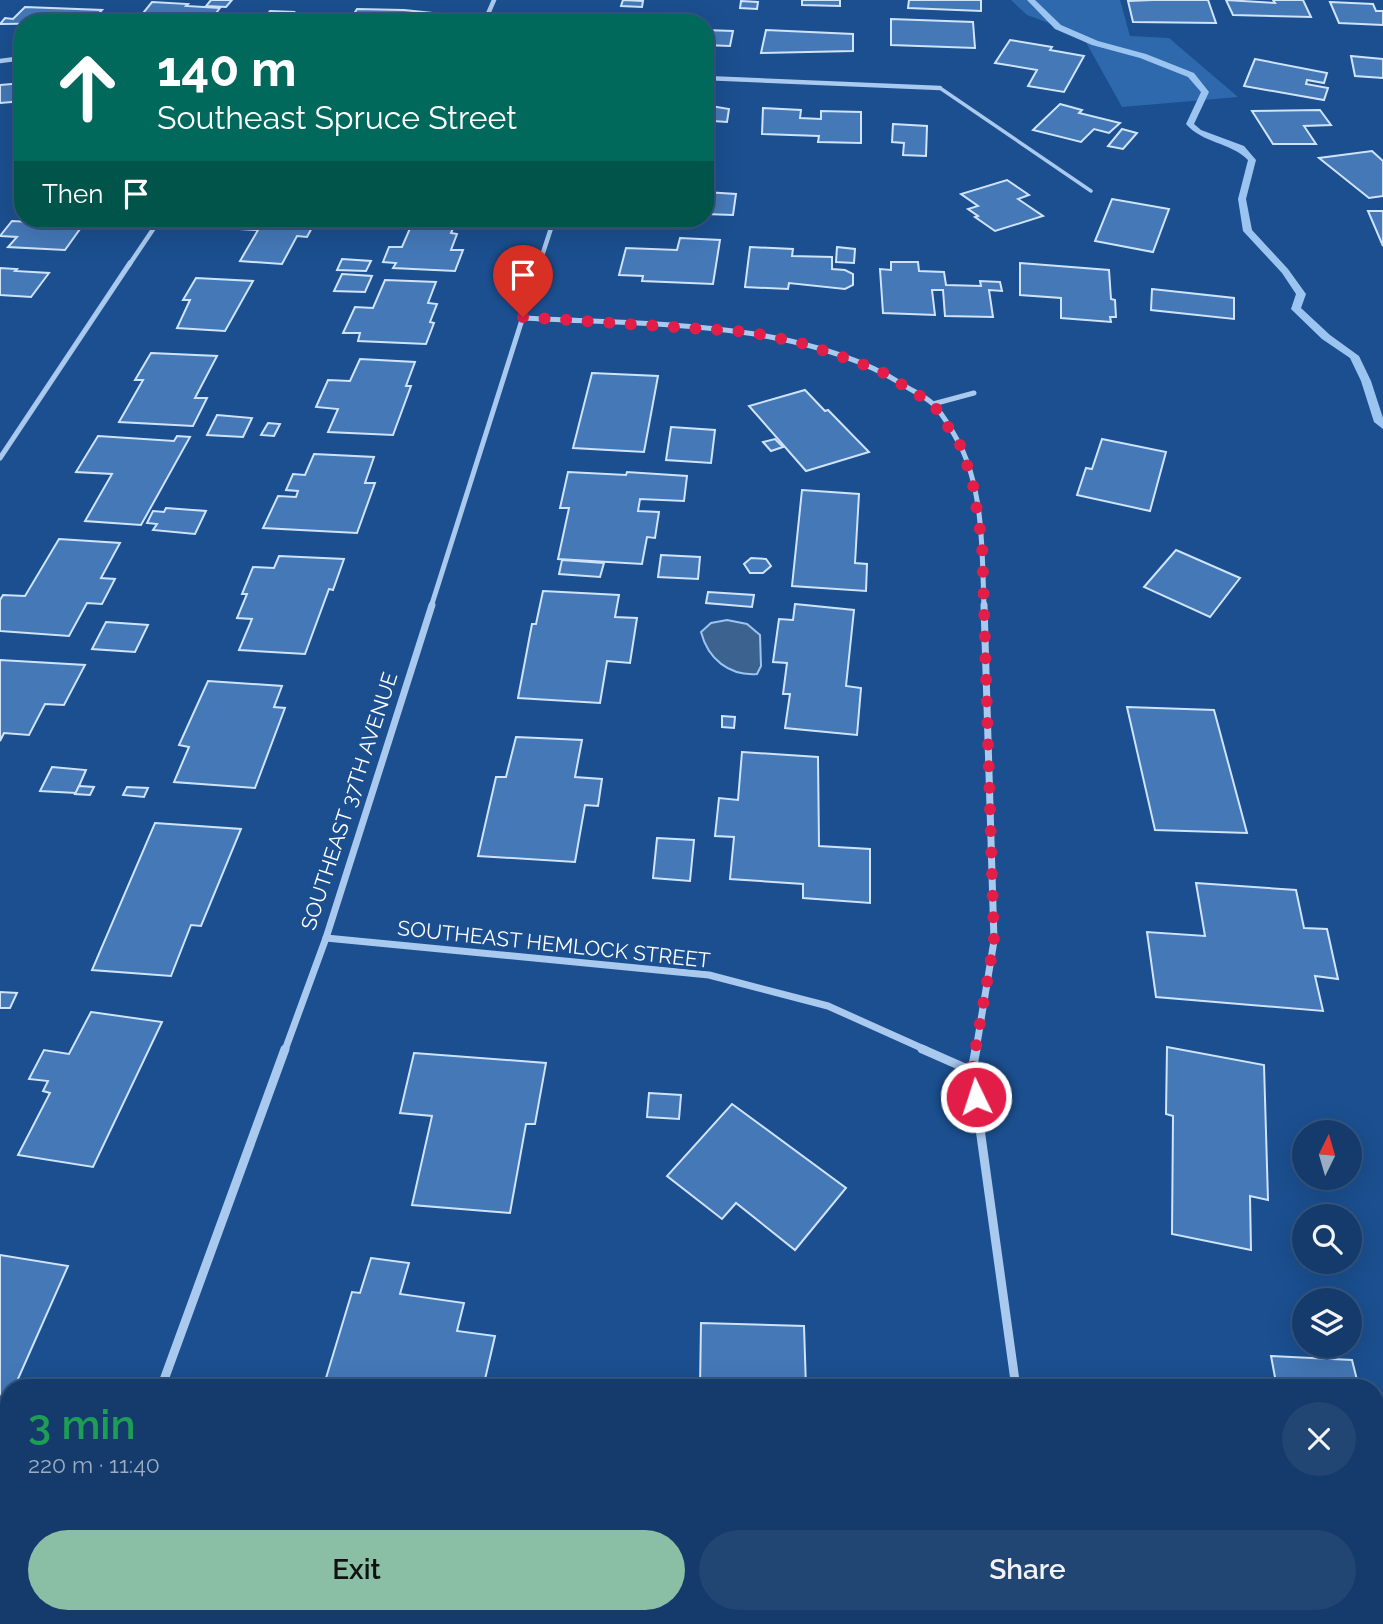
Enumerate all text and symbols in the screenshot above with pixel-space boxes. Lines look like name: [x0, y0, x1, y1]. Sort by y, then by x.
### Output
text: 140 m: [157, 40, 297, 97]
icon: ahead: [42, 42, 133, 133]
text: Southeast Spruce Street: [157, 99, 517, 136]
icon: arrive: [117, 175, 155, 213]
text: Then: [42, 179, 103, 209]
pin: [493, 245, 553, 317]
icon: arrive: [504, 256, 542, 294]
street label: SOUTHEAST 37TH AVENUE: [295, 669, 403, 933]
street label: SOUTHEAST HEMLOCK STREET: [396, 915, 712, 973]
position arrow: [939, 1060, 1013, 1134]
north arrow: [1292, 1120, 1362, 1190]
map controls: [1292, 1120, 1362, 1358]
button: search: [1292, 1204, 1362, 1274]
button: layers: [1292, 1288, 1362, 1358]
text: 3 min: [28, 1400, 136, 1449]
button: close: [1282, 1402, 1356, 1476]
text: 220 m · 11:40: [28, 1451, 160, 1478]
button: Exit: [28, 1530, 685, 1610]
button: Share: [699, 1530, 1356, 1610]

